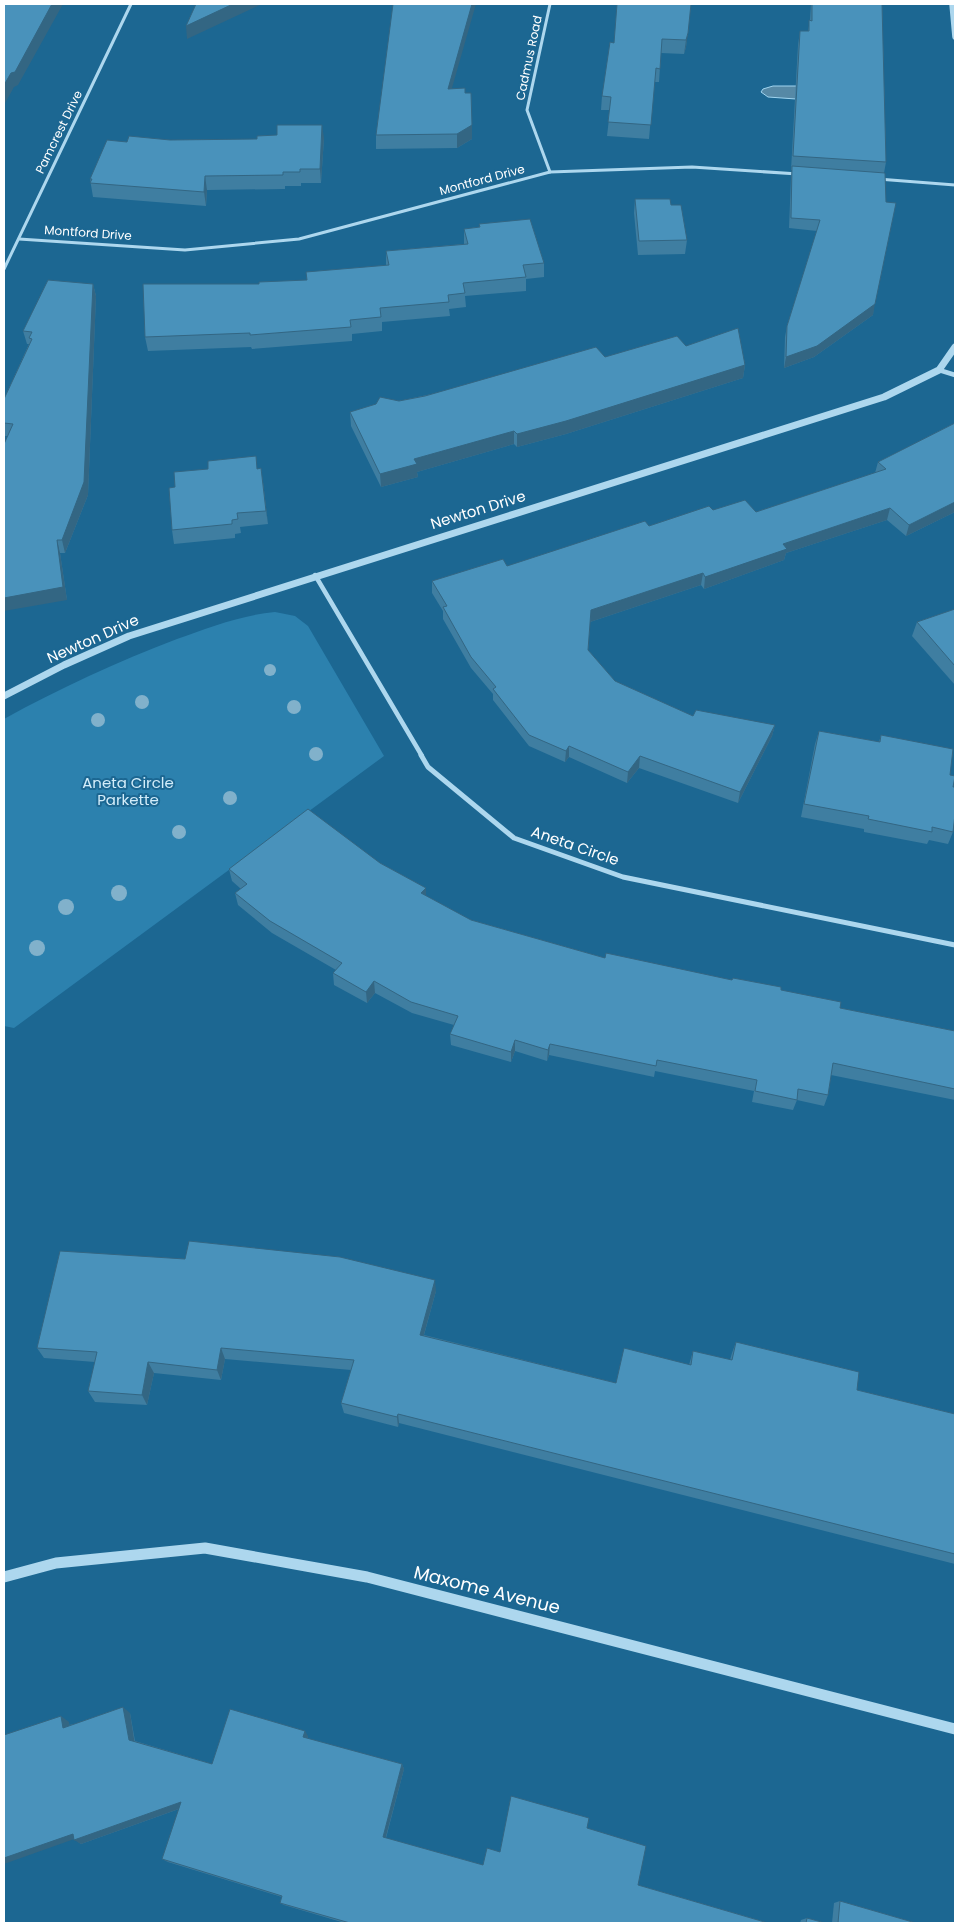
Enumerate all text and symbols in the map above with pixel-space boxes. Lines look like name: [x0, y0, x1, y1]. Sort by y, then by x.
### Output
street label: Cadmus Road: [511, 14, 546, 102]
street label: Pamcrest Drive: [31, 87, 86, 176]
street label: Montford Drive: [437, 160, 526, 199]
street label: Montford Drive: [44, 221, 132, 244]
street label: Newton Drive: [428, 485, 528, 534]
street label: Newton Drive: [44, 609, 142, 668]
park label: Aneta Circle Parkette: [82, 772, 174, 810]
street label: Aneta Circle: [528, 821, 622, 870]
street label: Maxome Avenue: [411, 1559, 563, 1620]

